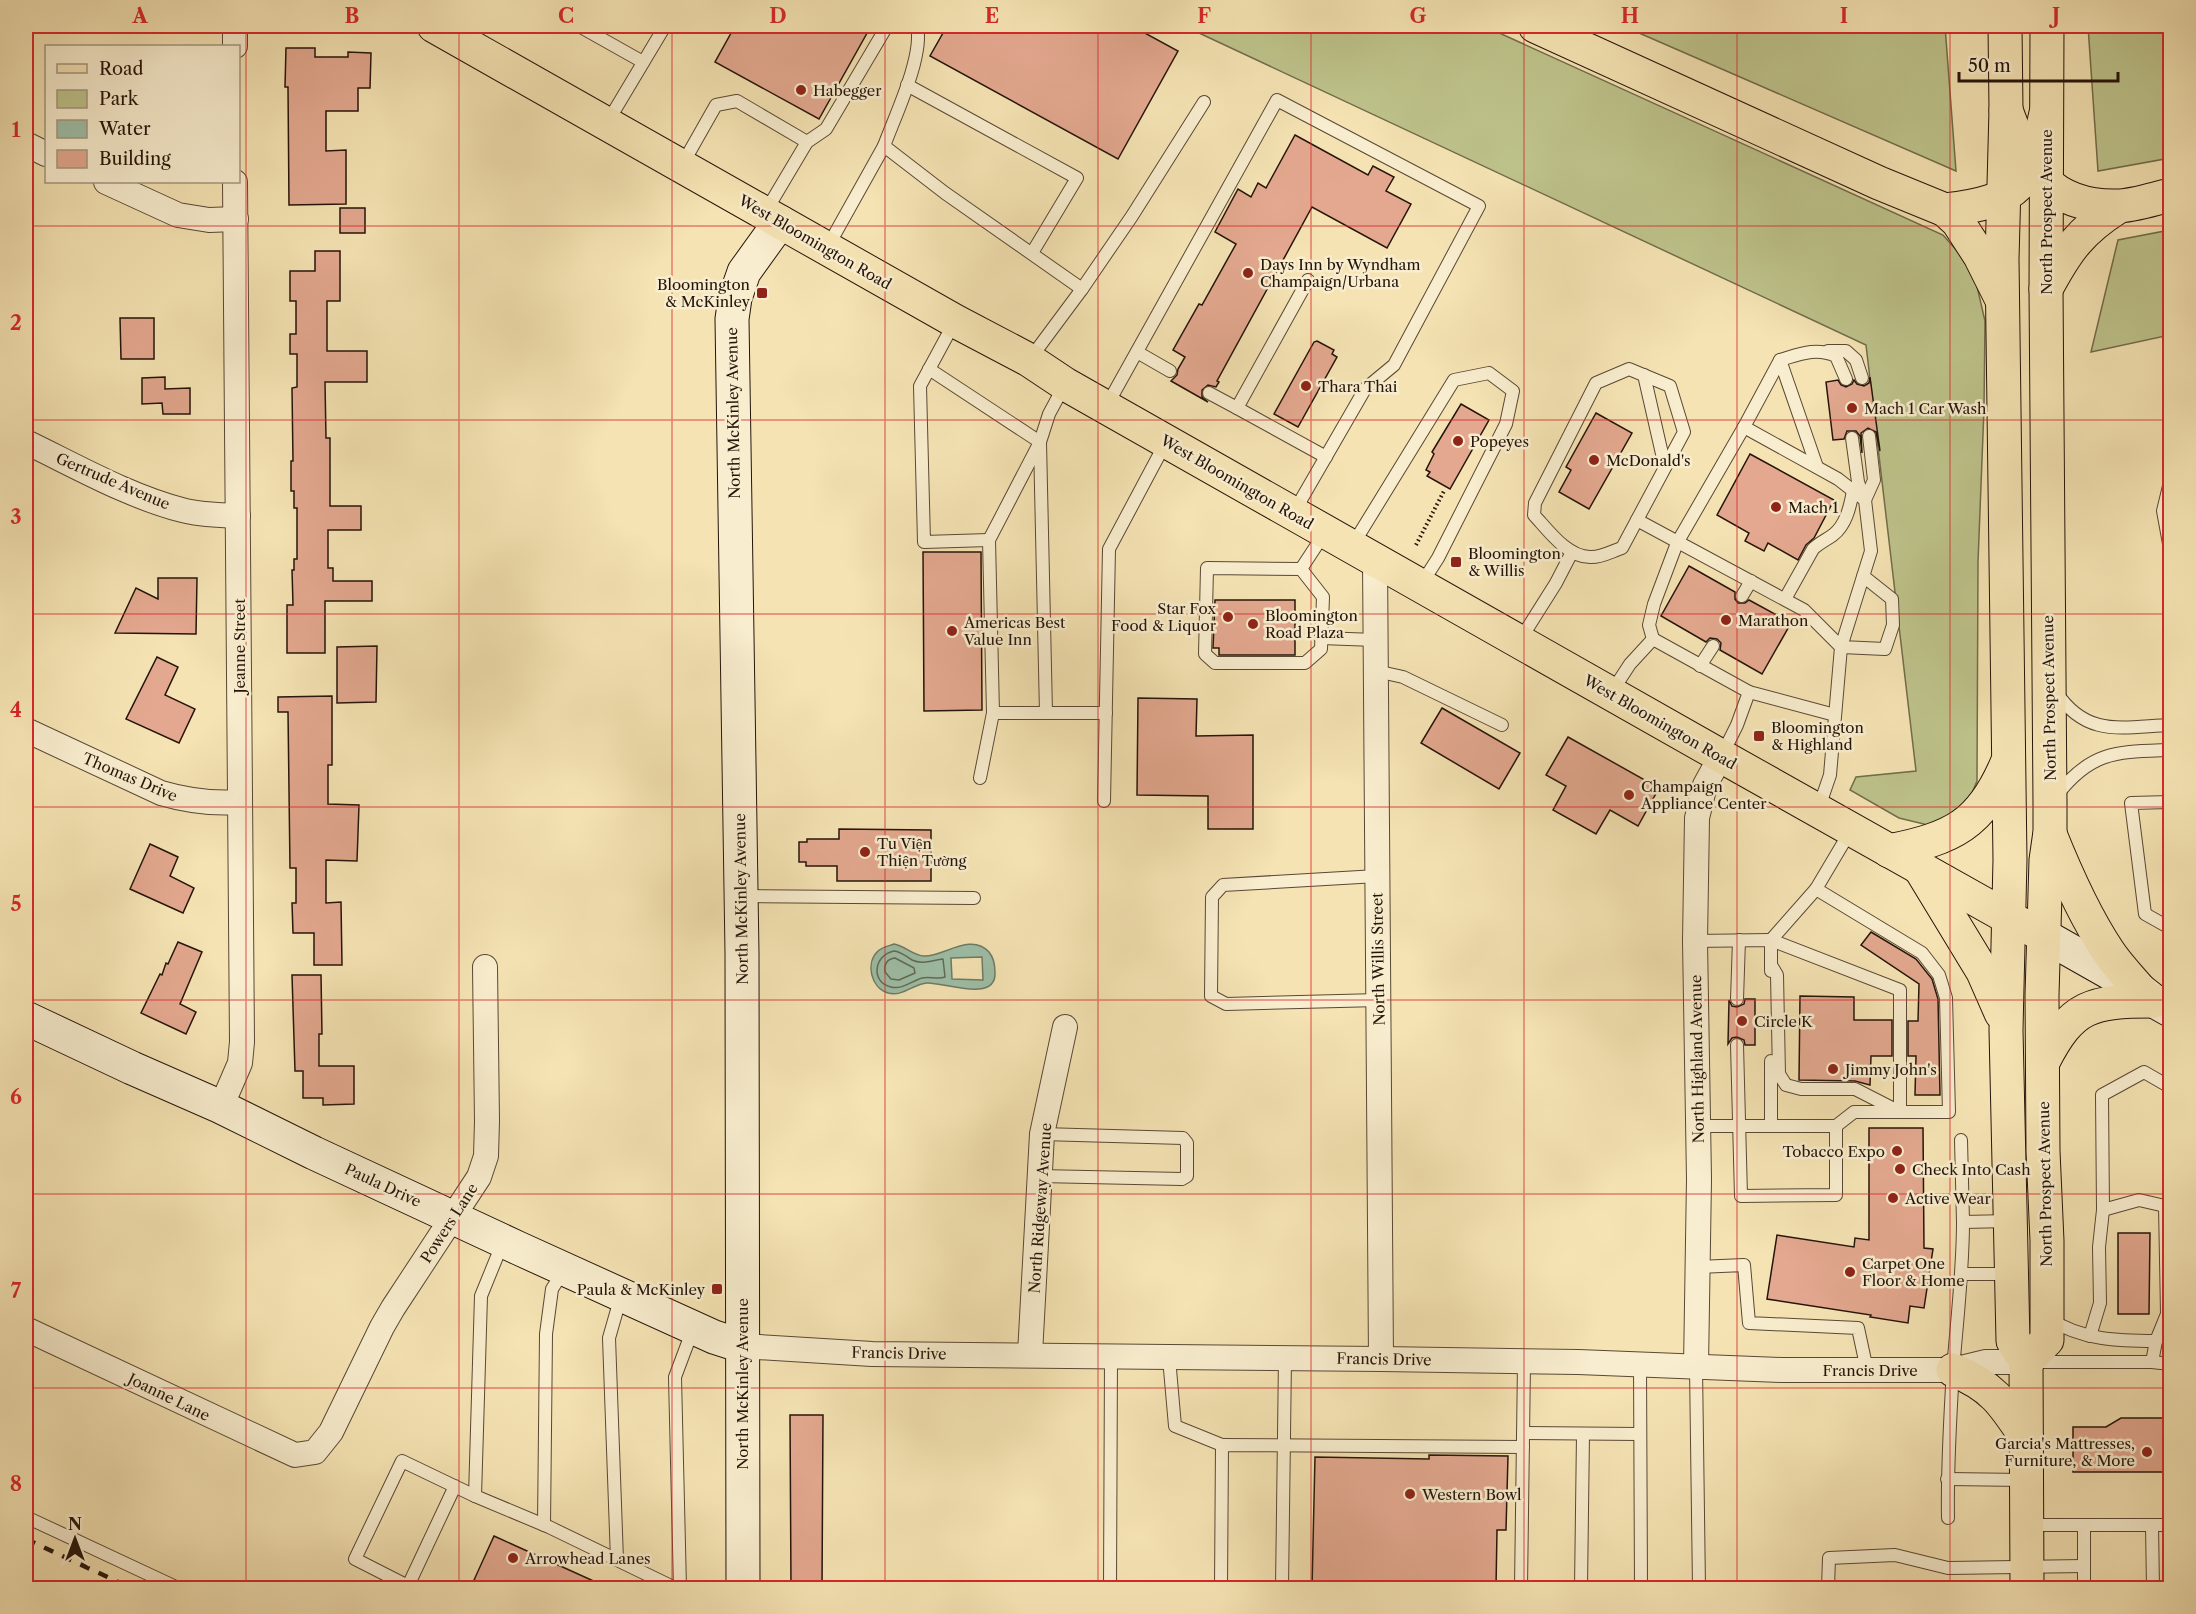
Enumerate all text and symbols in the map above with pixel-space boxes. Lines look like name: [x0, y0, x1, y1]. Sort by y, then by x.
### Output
text: A: [131, 4, 148, 28]
text: B: [345, 4, 360, 28]
text: C: [558, 4, 574, 28]
text: D: [769, 4, 787, 28]
text: E: [985, 4, 999, 28]
text: F: [1197, 4, 1211, 28]
text: G: [1410, 4, 1427, 28]
text: H: [1621, 4, 1639, 28]
text: I: [1840, 4, 1848, 28]
text: J: [2048, 4, 2060, 28]
legend: [45, 45, 240, 183]
scale bar: [1959, 45, 2118, 83]
text: 50 m: [1968, 55, 2011, 77]
text: Road: [99, 58, 144, 80]
place label: Habegger: [813, 81, 882, 100]
marker: Habegger: [794, 83, 808, 97]
text: Park: [99, 88, 140, 110]
text: 1: [12, 118, 21, 142]
text: Water: [98, 118, 151, 140]
street label: North Prospect Avenue: [2037, 129, 2056, 295]
text: Building: [99, 148, 171, 170]
street label: West Bloomington Road: [734, 190, 895, 294]
place label: Days Inn by Wyndham Champaign/Urbana: [1260, 255, 1421, 291]
marker: Days Inn by Wyndham Champaign/Urbana: [1241, 266, 1255, 280]
place label: Bloomington & McKinley: [657, 275, 751, 311]
marker: Bloomington & McKinley: [755, 286, 769, 300]
text: 2: [10, 311, 22, 335]
street label: North McKinley Avenue: [722, 327, 744, 499]
place label: Thara Thai: [1318, 377, 1398, 396]
marker: Thara Thai: [1299, 379, 1313, 393]
place label: Mach 1 Car Wash: [1864, 399, 1987, 418]
marker: Mach 1 Car Wash: [1845, 401, 1859, 415]
street label: West Bloomington Road: [1156, 430, 1317, 534]
place label: Popeyes: [1470, 432, 1529, 451]
marker: Popeyes: [1451, 434, 1465, 448]
street label: Gertrude Avenue: [53, 448, 173, 514]
place label: McDonald's: [1606, 451, 1691, 470]
marker: McDonald's: [1587, 453, 1601, 467]
place label: Mach 1: [1788, 498, 1839, 517]
marker: Mach 1: [1769, 500, 1783, 514]
text: 3: [10, 505, 22, 529]
place label: Bloomington & Willis: [1468, 544, 1562, 580]
marker: Bloomington & Willis: [1449, 555, 1463, 569]
street label: Jeanne Street: [230, 598, 249, 696]
place label: Star Fox Food & Liquor: [1111, 599, 1217, 635]
place label: Bloomington Road Plaza: [1265, 606, 1359, 642]
marker: Star Fox Food & Liquor: [1221, 610, 1235, 624]
place label: Marathon: [1738, 611, 1809, 630]
place label: Americas Best Value Inn: [963, 613, 1066, 649]
marker: Marathon: [1719, 613, 1733, 627]
street label: North Prospect Avenue: [2038, 615, 2060, 781]
marker: Bloomington Road Plaza: [1246, 617, 1260, 631]
marker: Americas Best Value Inn: [945, 624, 959, 638]
street label: West Bloomington Road: [1579, 670, 1740, 774]
text: 4: [10, 698, 22, 722]
place label: Bloomington & Highland: [1771, 718, 1865, 754]
marker: Bloomington & Highland: [1752, 729, 1766, 743]
street label: Thomas Drive: [80, 748, 180, 806]
place label: Champaign Appliance Center: [1640, 777, 1767, 813]
marker: Champaign Appliance Center: [1622, 788, 1636, 802]
street label: North McKinley Avenue: [730, 813, 752, 985]
place label: Tu Viện Thiện Tường: [877, 834, 967, 870]
marker: Tu Viện Thiện Tường: [858, 845, 872, 859]
text: 5: [10, 892, 22, 916]
street label: North Willis Street: [1367, 892, 1389, 1026]
street label: North Highland Avenue: [1686, 975, 1708, 1143]
place label: Circle K: [1754, 1012, 1814, 1031]
marker: Circle K: [1735, 1014, 1749, 1028]
place label: Jimmy John's: [1843, 1060, 1937, 1079]
marker: Jimmy John's: [1826, 1062, 1840, 1076]
text: 6: [10, 1085, 22, 1109]
street label: North Prospect Avenue: [2034, 1101, 2056, 1267]
street label: North Ridgeway Avenue: [1025, 1122, 1055, 1294]
place label: Tobacco Expo: [1783, 1142, 1885, 1161]
marker: Tobacco Expo: [1890, 1144, 1904, 1158]
street label: Paula Drive: [342, 1159, 424, 1211]
place label: Check Into Cash: [1912, 1160, 2031, 1179]
marker: Check Into Cash: [1893, 1162, 1907, 1176]
street label: Powers Lane: [416, 1180, 482, 1266]
place label: Active Wear: [1904, 1189, 1991, 1208]
marker: Active Wear: [1886, 1191, 1900, 1205]
place label: Carpet One Floor & Home: [1862, 1254, 1965, 1290]
marker: Carpet One Floor & Home: [1843, 1265, 1857, 1279]
text: 7: [11, 1279, 22, 1303]
place label: Paula & McKinley: [577, 1280, 706, 1299]
marker: Paula & McKinley: [710, 1282, 724, 1296]
street label: North McKinley Avenue: [733, 1298, 752, 1470]
street label: Francis Drive: [851, 1343, 947, 1363]
street label: Francis Drive: [1336, 1349, 1432, 1369]
street label: Francis Drive: [1822, 1361, 1918, 1380]
street label: Joanne Lane: [123, 1368, 213, 1425]
place label: Garcia's Mattresses, Furniture, & More: [1995, 1434, 2135, 1470]
marker: Garcia's Mattresses, Furniture, & More: [2140, 1445, 2154, 1459]
text: 8: [10, 1472, 22, 1496]
place label: Western Bowl: [1421, 1485, 1522, 1504]
marker: Western Bowl: [1403, 1487, 1417, 1501]
north arrow: [45, 1509, 105, 1569]
text: N: [68, 1514, 82, 1534]
place label: Arrowhead Lanes: [524, 1549, 651, 1568]
marker: Arrowhead Lanes: [506, 1551, 520, 1565]

